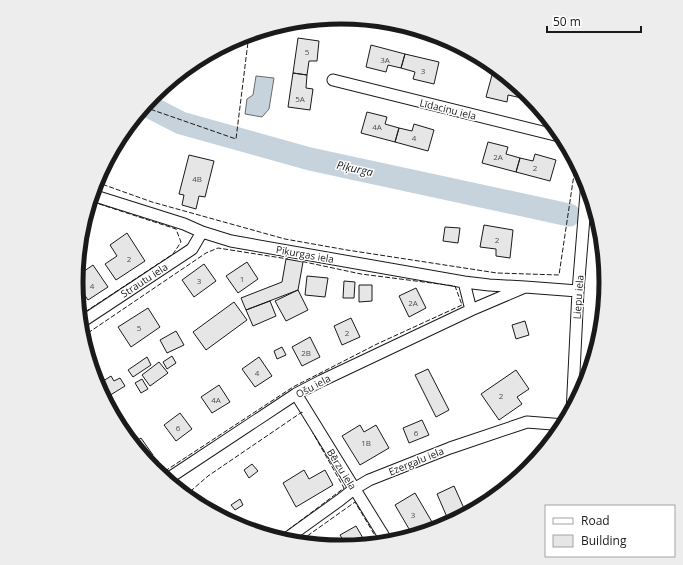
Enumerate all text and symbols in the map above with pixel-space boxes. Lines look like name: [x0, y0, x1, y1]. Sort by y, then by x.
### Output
scale bar: [547, 8, 641, 34]
text: 50 m: [553, 13, 581, 30]
house number: 5: [305, 46, 310, 57]
house number: 3A: [380, 54, 391, 65]
house number: 3: [421, 65, 426, 76]
house number: 5A: [295, 93, 306, 104]
street label: Līdaciņu iela: [418, 95, 478, 123]
house number: 4A: [372, 121, 383, 132]
house number: 4: [412, 132, 417, 143]
house number: 2A: [493, 151, 504, 162]
water label: Piķurga: [335, 157, 375, 179]
house number: 2: [533, 162, 538, 173]
house number: 4B: [192, 173, 202, 184]
house number: 2: [495, 234, 500, 245]
street label: Piķurgas iela: [275, 242, 335, 266]
house number: 2: [127, 253, 132, 264]
street label: Strautu iela: [118, 260, 170, 300]
house number: 1: [240, 273, 244, 284]
street label: Liepu iela: [569, 274, 587, 320]
house number: 3: [197, 275, 202, 286]
house number: 4: [90, 280, 95, 291]
house number: 2A: [408, 297, 419, 308]
house number: 5: [137, 322, 142, 333]
house number: 2: [345, 327, 350, 338]
house number: 2B: [301, 347, 311, 358]
house number: 4: [255, 367, 260, 378]
street label: Ošu iela: [293, 371, 333, 401]
house number: 2: [499, 390, 504, 401]
house number: 4A: [211, 394, 222, 405]
house number: 6: [176, 422, 181, 433]
house number: 6: [414, 427, 419, 438]
house number: 1B: [361, 437, 371, 448]
street label: Ezergalu iela: [386, 444, 446, 478]
street label: Bērzu iela: [324, 446, 360, 492]
legend: [545, 505, 675, 557]
house number: 3: [411, 509, 416, 520]
text: Road: [581, 512, 610, 529]
text: Building: [581, 532, 627, 549]

